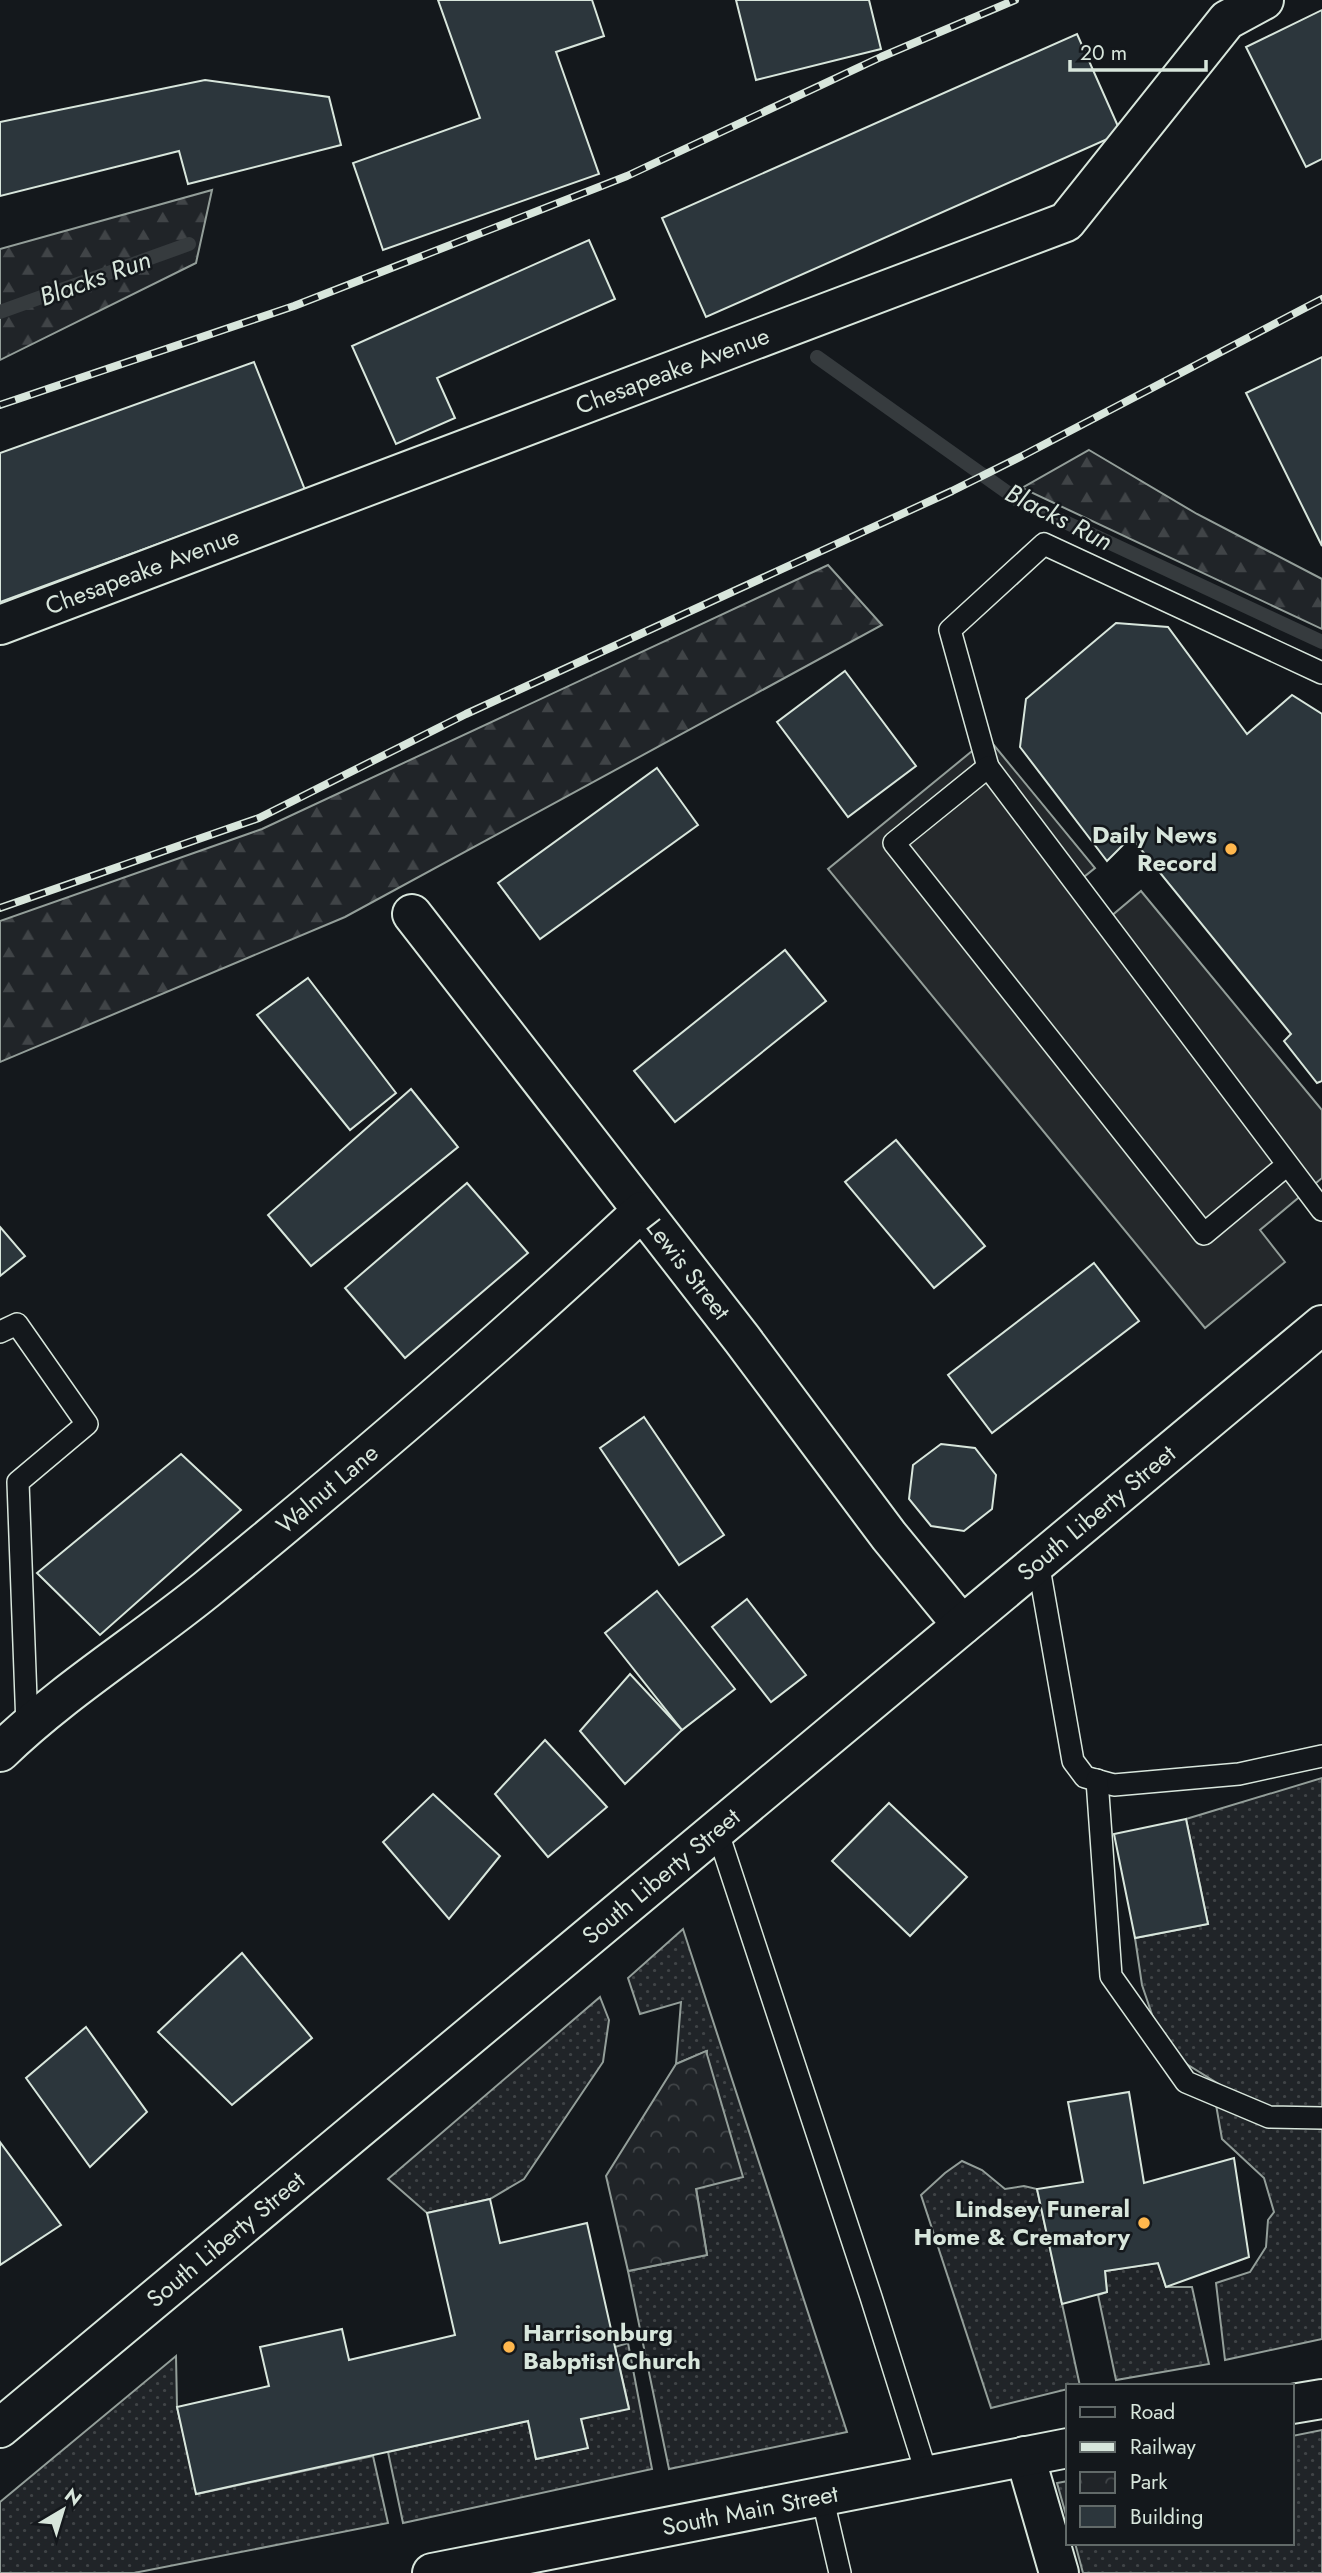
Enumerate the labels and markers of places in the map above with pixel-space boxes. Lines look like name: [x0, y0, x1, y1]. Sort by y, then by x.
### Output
place label: Daily News Record: [1092, 817, 1217, 880]
marker: Daily News Record: [1223, 841, 1239, 857]
place label: Lindsey Funeral Home & Crematory: [914, 2191, 1130, 2254]
marker: Lindsey Funeral Home & Crematory: [1136, 2215, 1152, 2231]
place label: Harrisonburg Babptist Church: [523, 2315, 701, 2378]
marker: Harrisonburg Babptist Church: [501, 2339, 517, 2355]

